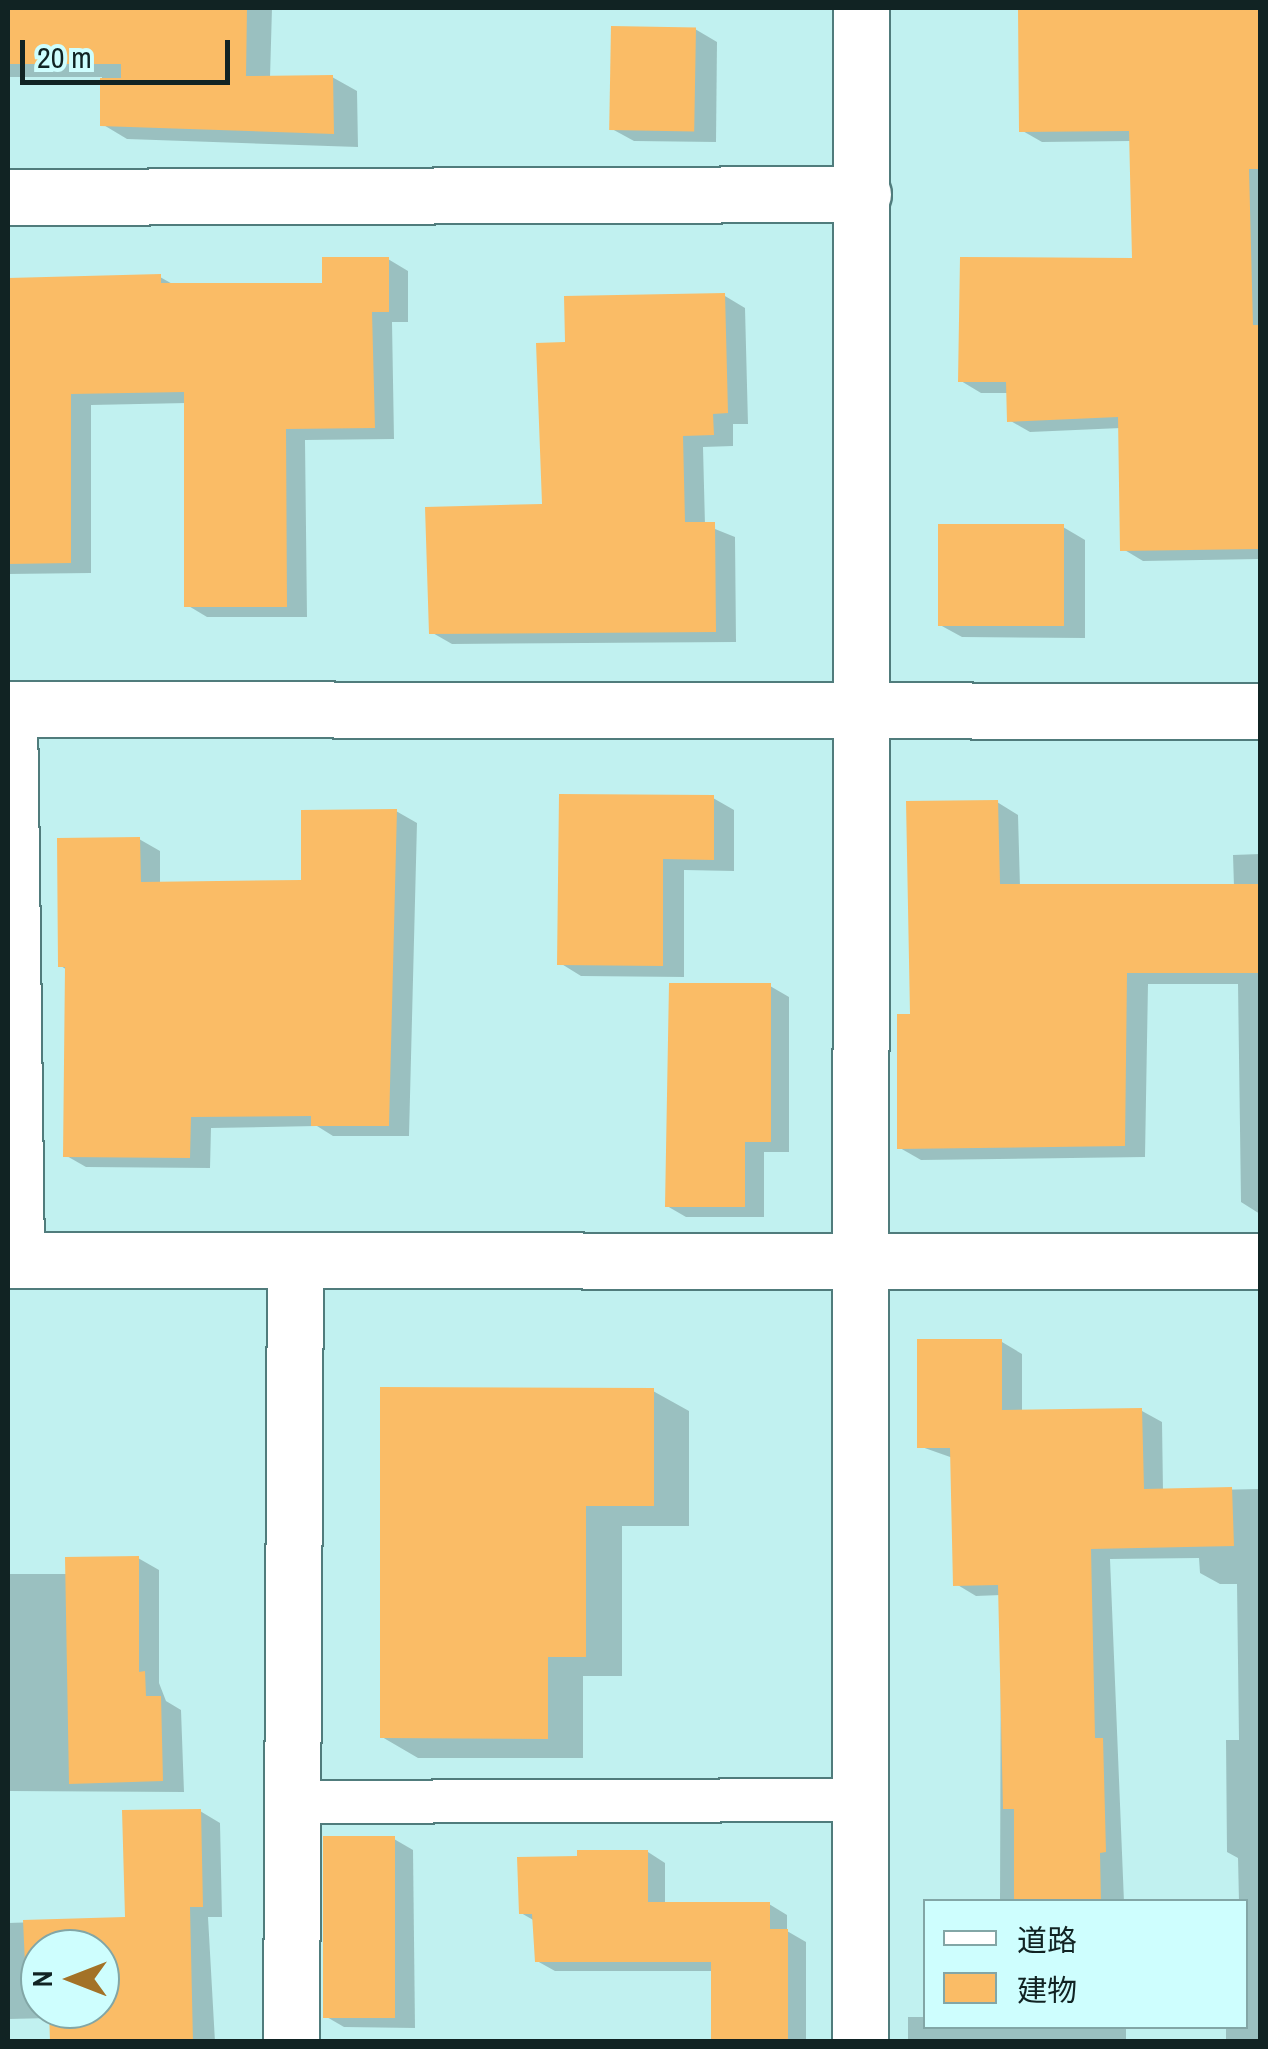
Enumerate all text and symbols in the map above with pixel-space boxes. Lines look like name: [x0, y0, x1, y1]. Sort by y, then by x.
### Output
scale bar: [25, 20, 235, 82]
text: 20 m: [37, 37, 92, 77]
legend: [923, 1899, 1248, 2029]
text: 道路: [1017, 1920, 1077, 1960]
north arrow: [20, 1929, 120, 2029]
text: 建物: [1017, 1970, 1077, 2010]
text: N: [23, 1971, 61, 1987]

